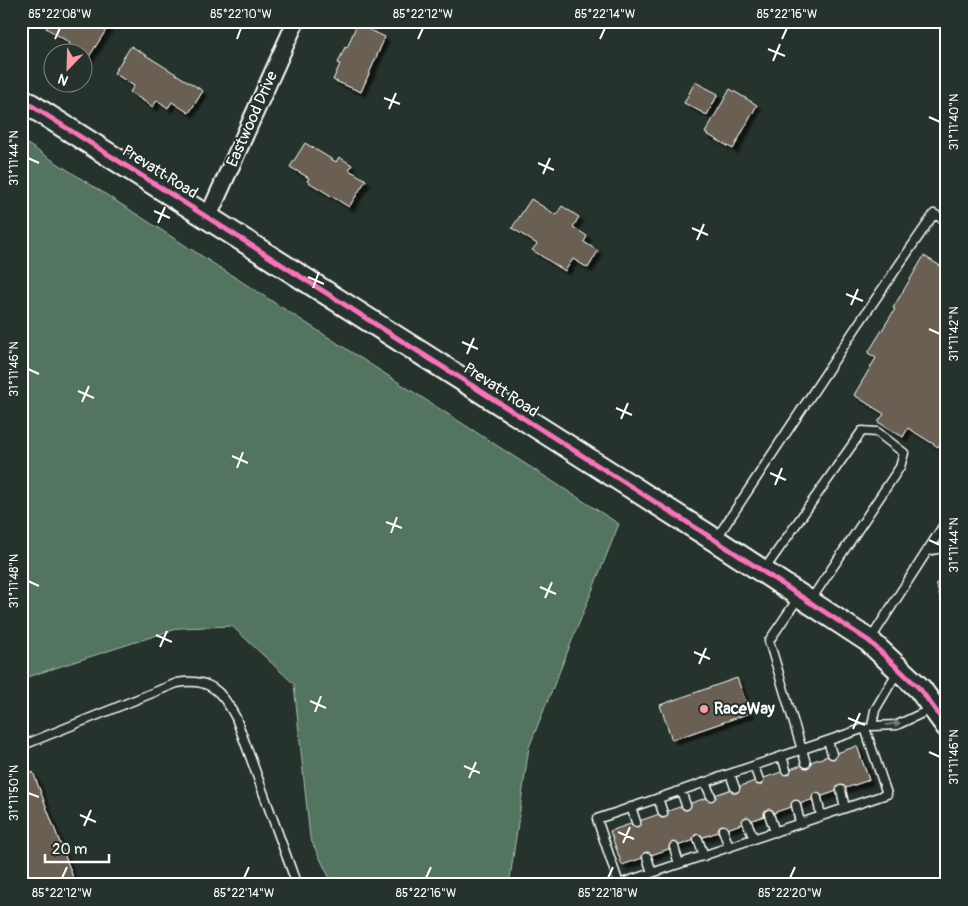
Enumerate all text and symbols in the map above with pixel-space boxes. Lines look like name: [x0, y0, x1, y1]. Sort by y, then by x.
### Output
text: 85°22'08"W: [29, 7, 91, 22]
text: 85°22'10"W: [210, 7, 272, 22]
text: 85°22'12"W: [393, 7, 453, 22]
text: 85°22'14"W: [575, 7, 635, 22]
text: 85°22'16"W: [757, 7, 817, 22]
north arrow: [42, 42, 92, 92]
street label: Eastwood Drive: [222, 68, 282, 170]
text: N: [55, 70, 71, 89]
text: 31°11'40"N: [947, 94, 962, 150]
text: 31°11'44"N: [7, 130, 22, 186]
street label: Prevatt Road: [118, 141, 202, 203]
text: 31°11'42"N: [947, 306, 962, 362]
text: 31°11'46"N: [7, 341, 22, 397]
street label: Prevatt Road: [460, 358, 542, 422]
text: 31°11'44"N: [947, 517, 962, 573]
text: 31°11'48"N: [7, 554, 22, 608]
place label: RaceWay: [714, 699, 775, 719]
marker: RaceWay: [698, 703, 710, 715]
one-way arrow: [885, 720, 901, 728]
text: 31°11'46"N: [947, 729, 962, 785]
text: 31°11'50"N: [7, 765, 22, 821]
scale bar: [45, 831, 109, 863]
text: 20 m: [52, 840, 87, 859]
text: 85°22'12"W: [32, 886, 92, 901]
text: 85°22'14"W: [214, 886, 274, 901]
text: 85°22'16"W: [396, 886, 456, 901]
text: 85°22'18"W: [578, 886, 638, 901]
text: 85°22'20"W: [758, 886, 822, 901]

